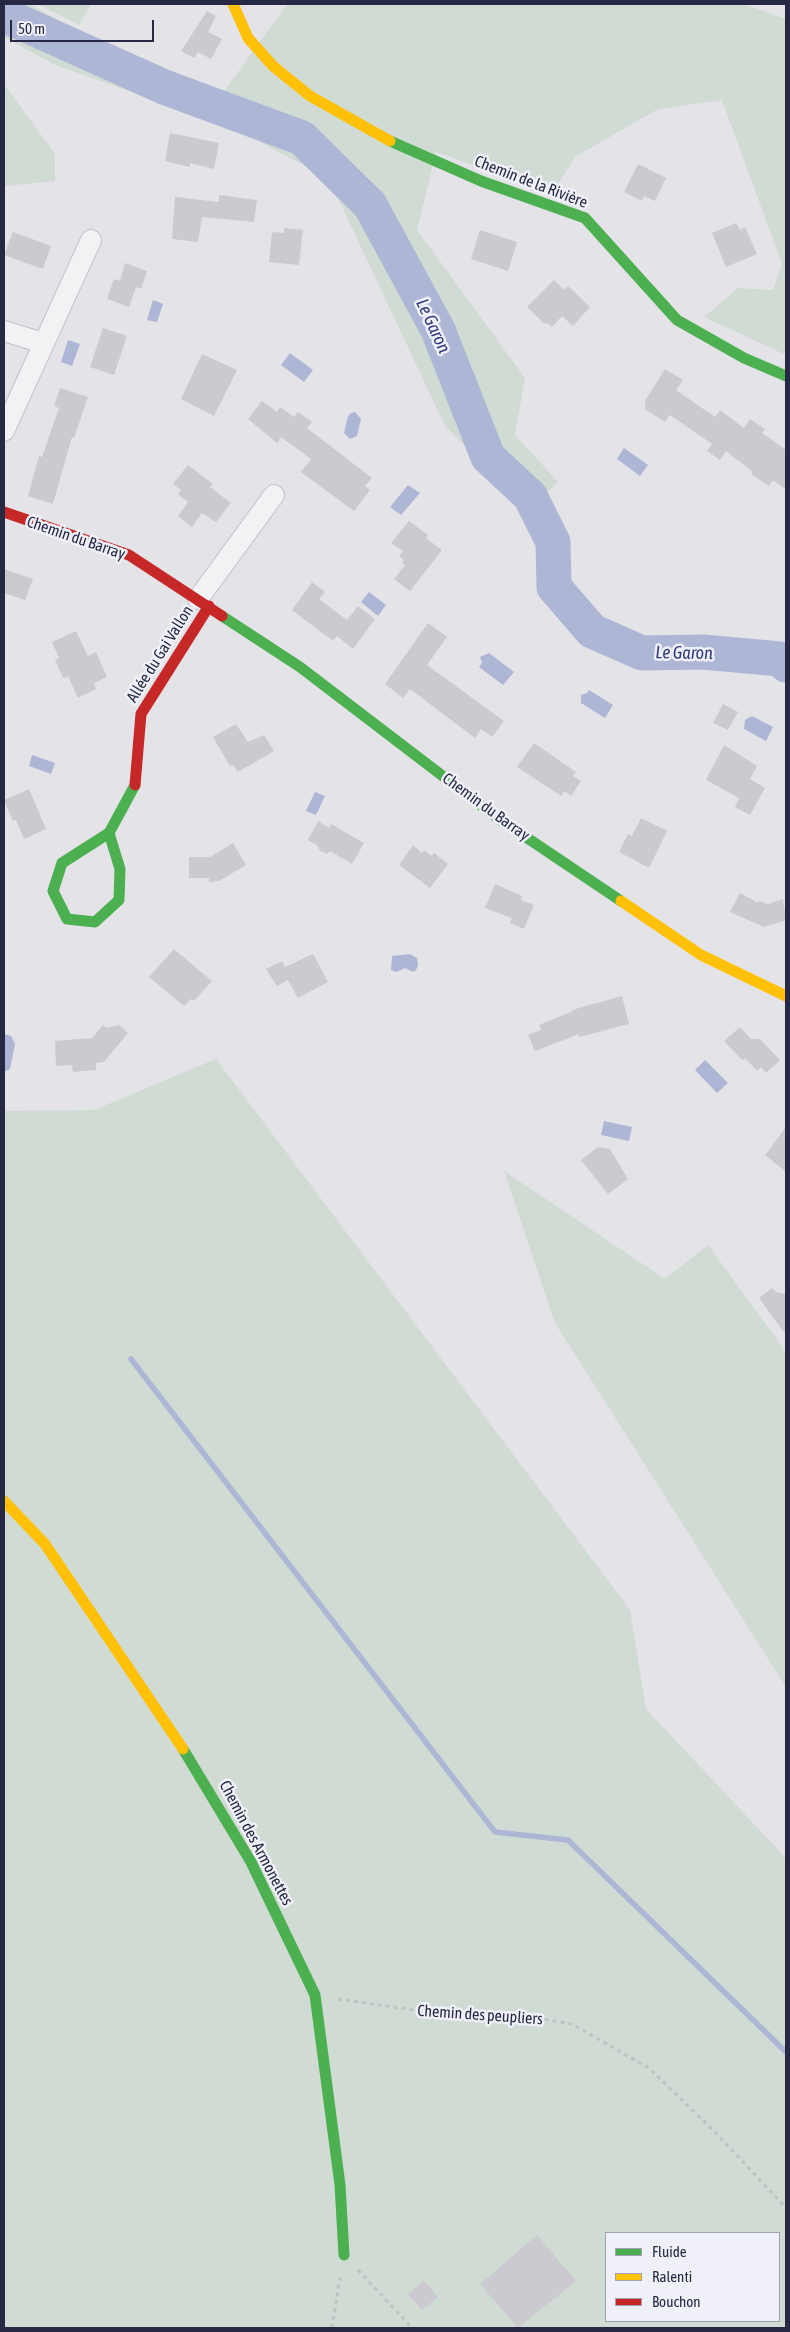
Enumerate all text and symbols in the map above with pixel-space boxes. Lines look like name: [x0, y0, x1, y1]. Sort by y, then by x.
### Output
scale bar: [12, 10, 156, 42]
text: 50 m: [18, 20, 45, 37]
street label: Chemin de la Rivière: [472, 152, 590, 212]
water label: Le Garon: [411, 295, 455, 357]
street label: Chemin du Barray: [24, 512, 128, 564]
street label: Allée du Gai Vallon: [123, 602, 197, 706]
water label: Le Garon: [655, 642, 713, 664]
street label: Chemin du Barray: [439, 769, 533, 845]
street label: Chemin des Armonettes: [215, 1777, 297, 1909]
street label: Chemin des peupliers: [417, 2001, 543, 2029]
legend: [605, 2232, 780, 2322]
text: Fluide: [652, 2243, 687, 2260]
text: Ralenti: [652, 2268, 692, 2285]
text: Bouchon: [652, 2293, 701, 2310]

